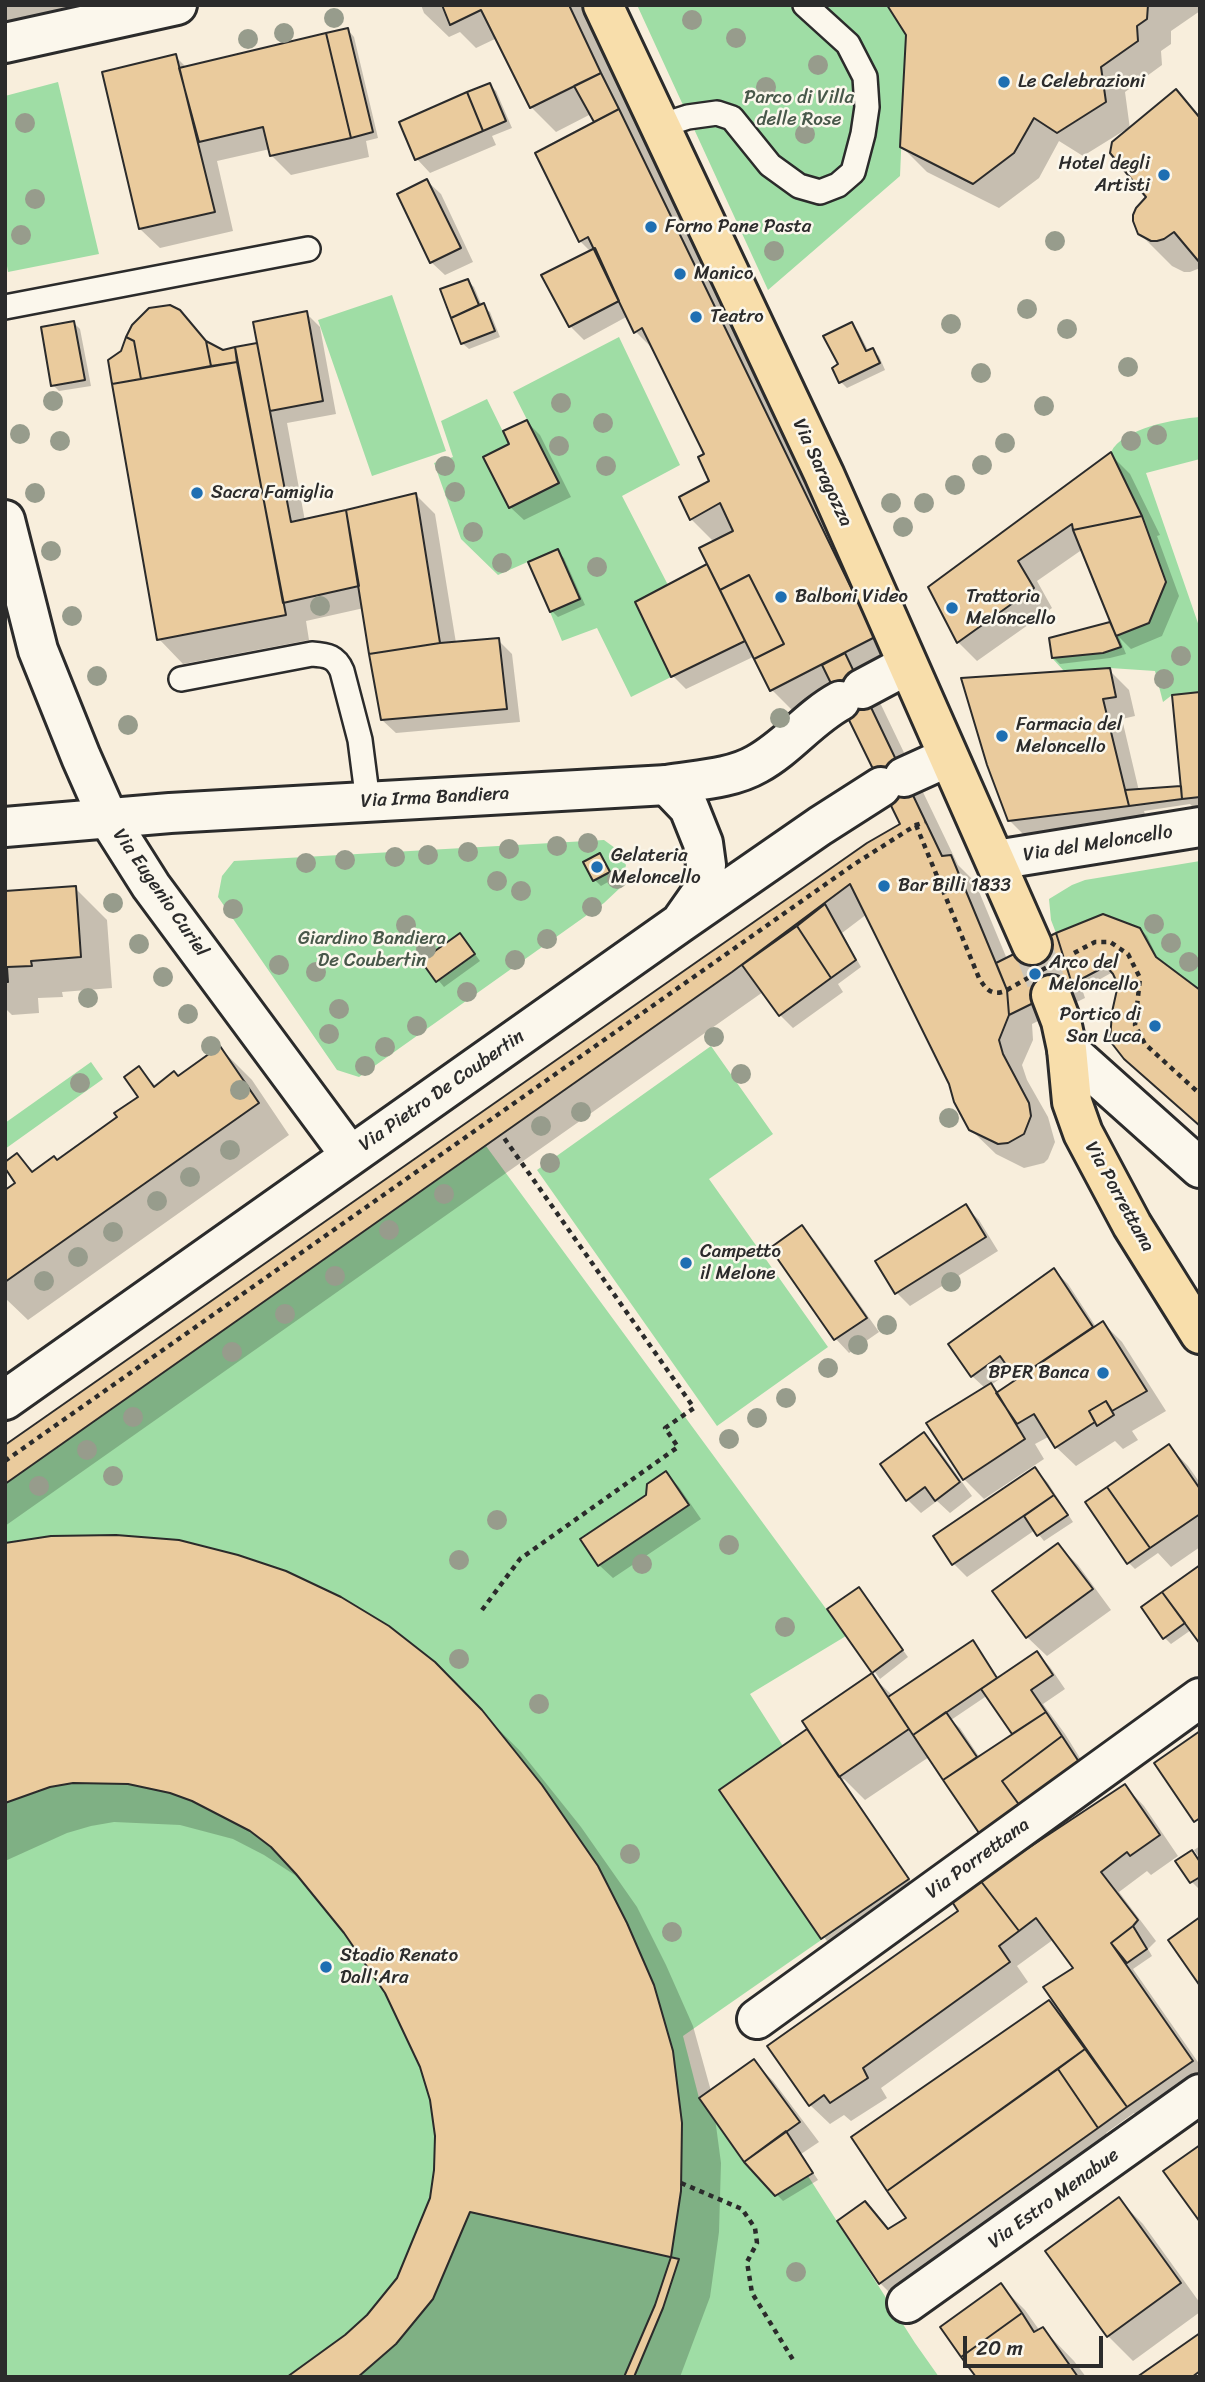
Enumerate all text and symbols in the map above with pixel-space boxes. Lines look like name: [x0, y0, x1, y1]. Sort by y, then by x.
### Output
place label: Le Celebrazioni: [1018, 71, 1145, 93]
marker: Le Celebrazioni: [996, 74, 1012, 90]
park label: Parco di Villa delle Rose: [744, 87, 854, 131]
place label: Hotel degli Artisti: [1058, 153, 1150, 197]
marker: Hotel degli Artisti: [1156, 167, 1172, 183]
place label: Forno Pane Pasta: [665, 216, 811, 238]
marker: Forno Pane Pasta: [643, 219, 659, 235]
place label: Manico: [694, 263, 753, 285]
marker: Manico: [672, 266, 688, 282]
place label: Teatro: [710, 306, 764, 328]
marker: Teatro: [688, 309, 704, 325]
street label: Via Saragozza: [787, 415, 857, 531]
place label: Sacra Famiglia: [211, 482, 334, 504]
marker: Sacra Famiglia: [189, 485, 205, 501]
place label: Balboni Video: [795, 586, 908, 608]
place label: Trattoria Meloncello: [966, 586, 1056, 630]
marker: Balboni Video: [773, 589, 789, 605]
marker: Trattoria Meloncello: [944, 600, 960, 616]
place label: Farmacia del Meloncello: [1016, 714, 1122, 758]
marker: Farmacia del Meloncello: [994, 728, 1010, 744]
street label: Via Irma Bandiera: [360, 783, 510, 813]
street label: Via del Meloncello: [1022, 821, 1174, 867]
street label: Via Eugenio Curiel: [107, 825, 213, 961]
place label: Gelateria Meloncello: [611, 845, 701, 889]
marker: Gelateria Meloncello: [589, 859, 605, 875]
place label: Bar Billi 1833: [898, 875, 1011, 897]
marker: Bar Billi 1833: [876, 878, 892, 894]
park label: Giardino Bandiera De Coubertin: [298, 928, 446, 972]
place label: Arco del Meloncello: [1049, 952, 1139, 996]
marker: Arco del Meloncello: [1027, 966, 1043, 982]
place label: Portico di San Luca: [1059, 1004, 1141, 1048]
marker: Portico di San Luca: [1147, 1018, 1163, 1034]
street label: Via Pietro De Coubertin: [355, 1025, 529, 1157]
street label: Via Porrettana: [1079, 1138, 1159, 1256]
place label: Campetto il Melone: [700, 1241, 781, 1285]
marker: Campetto il Melone: [678, 1255, 694, 1271]
place label: BPER Banca: [988, 1362, 1089, 1384]
marker: BPER Banca: [1095, 1365, 1111, 1381]
street label: Via Porrettana: [922, 1814, 1034, 1904]
place label: Stadio Renato Dall'Ara: [340, 1945, 458, 1989]
marker: Stadio Renato Dall'Ara: [318, 1959, 334, 1975]
street label: Via Estro Menabue: [984, 2144, 1124, 2254]
scale bar: [967, 2322, 1107, 2366]
text: 20 m: [976, 2329, 1023, 2367]

